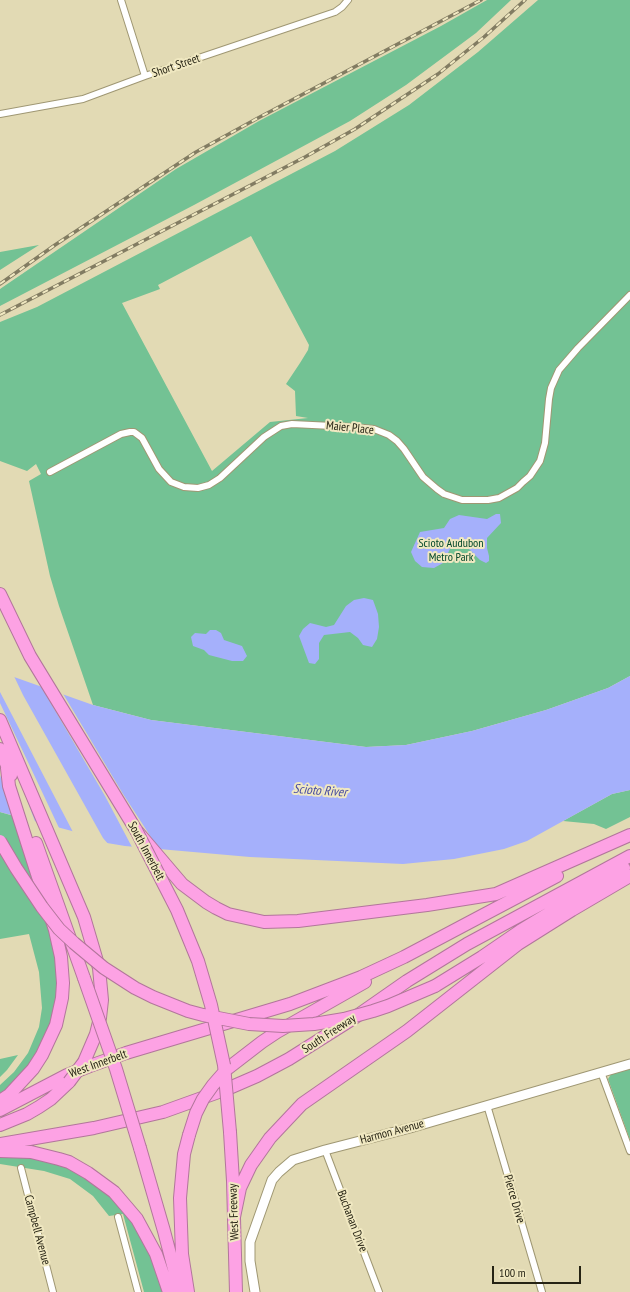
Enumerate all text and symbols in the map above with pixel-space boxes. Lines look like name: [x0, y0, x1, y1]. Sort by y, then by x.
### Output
street label: Short Street: [150, 51, 202, 81]
street label: Maier Place: [325, 418, 375, 438]
park label: Scioto Audubon Metro Park: [418, 537, 484, 565]
water label: Scioto River: [293, 781, 347, 801]
street label: South Innerbelt: [125, 819, 167, 883]
street label: South Freeway: [299, 1011, 359, 1057]
street label: West Innerbelt: [67, 1047, 129, 1081]
street label: Harmon Avenue: [358, 1117, 426, 1147]
street label: Pierce Drive: [500, 1173, 528, 1225]
street label: West Freeway: [226, 1183, 242, 1241]
street label: Buchanan Drive: [334, 1188, 370, 1254]
street label: Campbell Avenue: [21, 1193, 53, 1267]
scale bar: [494, 1258, 583, 1284]
text: 100 m: [499, 1265, 526, 1280]

